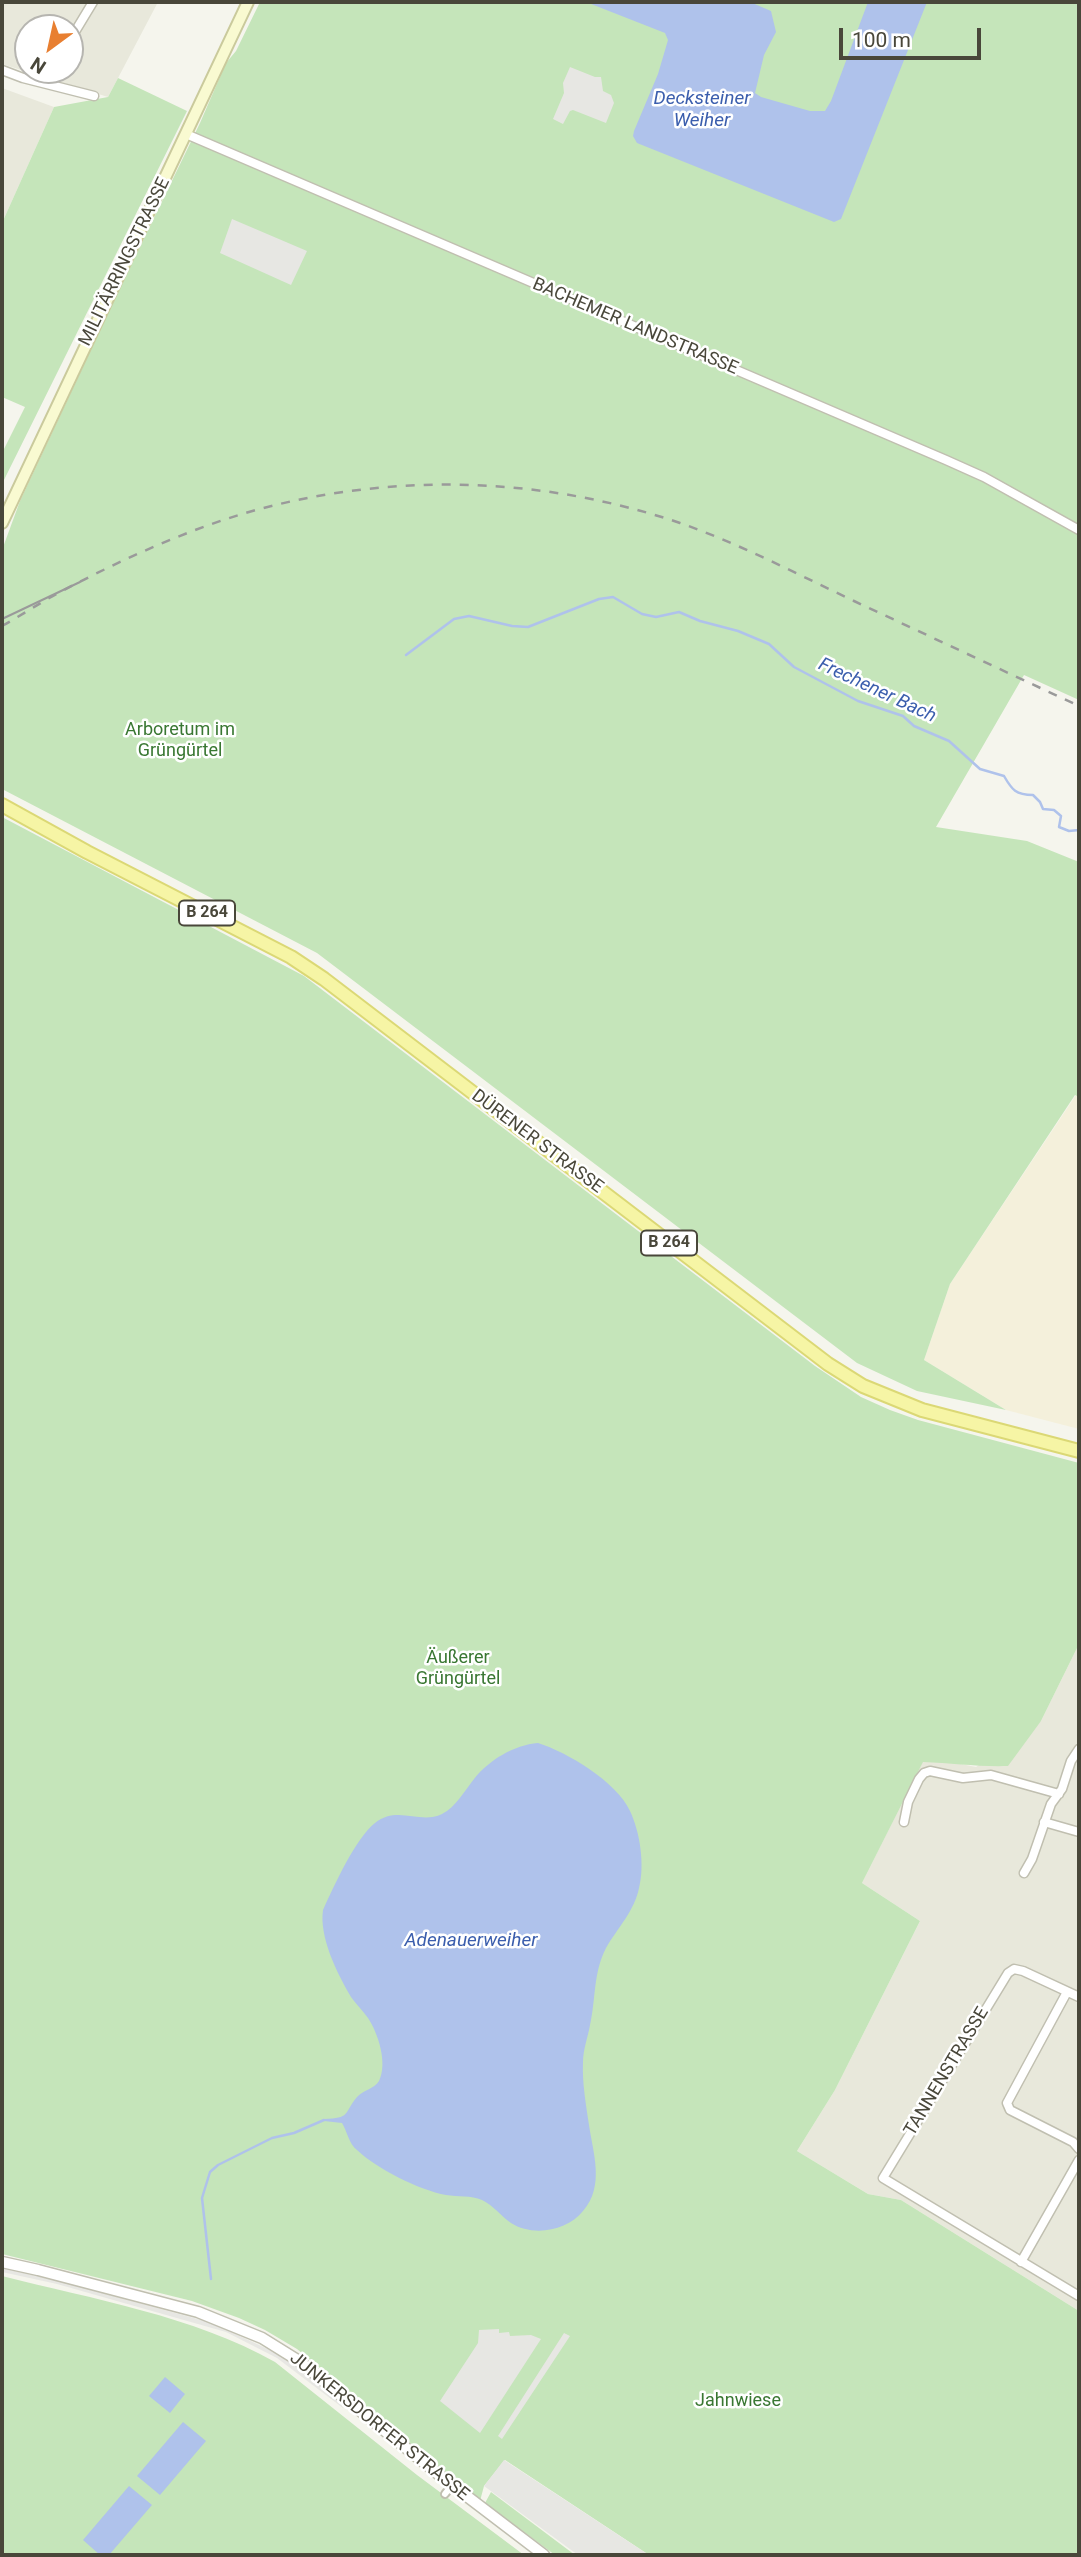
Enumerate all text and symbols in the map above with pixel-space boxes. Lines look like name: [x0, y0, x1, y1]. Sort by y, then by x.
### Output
north arrow: [14, 14, 84, 84]
scale bar: [843, 14, 985, 58]
text: 100 m: [852, 28, 911, 52]
text: N: [26, 52, 50, 79]
water label: Decksteiner Weiher: [654, 88, 750, 132]
street label: MILITÄRRINGSTRASSE: [75, 174, 175, 350]
street label: BACHEMER LANDSTRASSE: [529, 274, 741, 380]
water label: Frechener Bach: [814, 654, 940, 728]
park label: Arboretum im Grüngürtel: [125, 719, 235, 762]
road number: B 264: [179, 900, 235, 925]
street label: DÜRENER STRASSE: [467, 1085, 607, 1199]
road number: B 264: [641, 1231, 697, 1256]
park label: Äußerer Grüngürtel: [416, 1647, 500, 1690]
water label: Adenauerweiher: [405, 1930, 537, 1952]
street label: TANNENSTRASSE: [900, 2004, 994, 2140]
street label: JUNKERSDORFER STRASSE: [285, 2348, 473, 2506]
park label: Jahnwiese: [695, 2390, 781, 2412]

